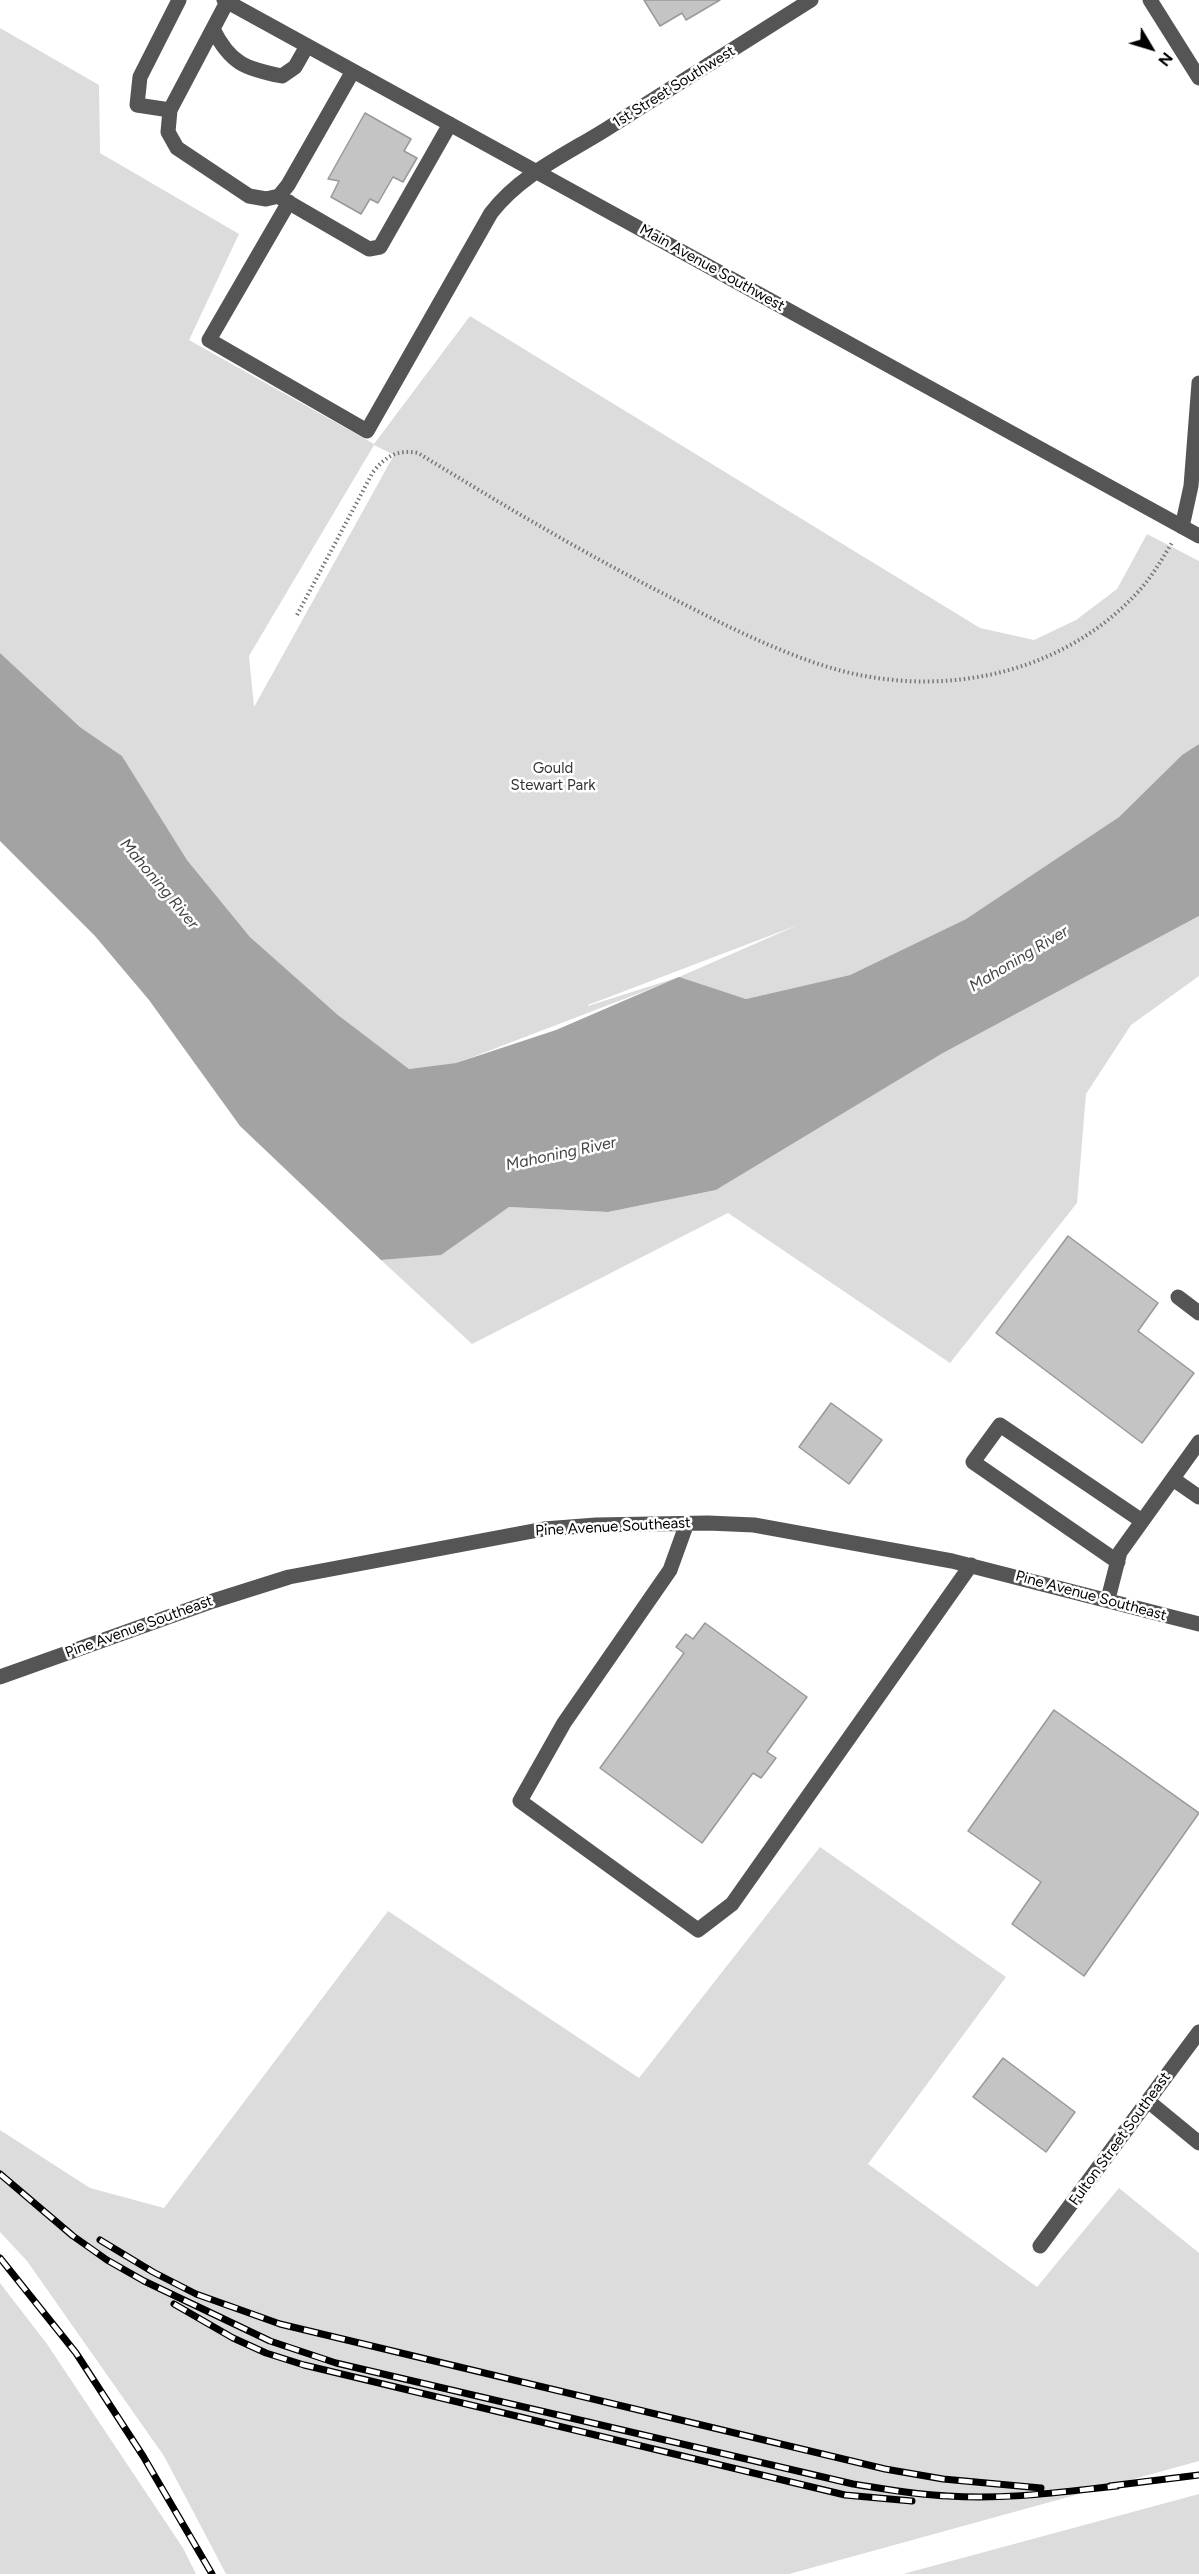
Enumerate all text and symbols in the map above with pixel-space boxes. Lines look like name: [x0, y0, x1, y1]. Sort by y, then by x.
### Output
north arrow: [1121, 18, 1181, 78]
street label: 1st Street Southwest: [609, 42, 739, 132]
text: N: [1154, 49, 1177, 70]
street label: Main Avenue Southwest: [636, 221, 788, 315]
park label: Gould Stewart Park: [510, 760, 596, 795]
water label: Mahoning River: [116, 835, 202, 933]
water label: Mahoning River: [966, 922, 1072, 996]
water label: Mahoning River: [504, 1133, 618, 1175]
street label: Pine Avenue Southeast: [535, 1514, 691, 1540]
street label: Pine Avenue Southeast: [1013, 1567, 1169, 1625]
street label: Pine Avenue Southeast: [63, 1592, 215, 1662]
street label: Fulton Street Southeast: [1066, 2069, 1174, 2209]

